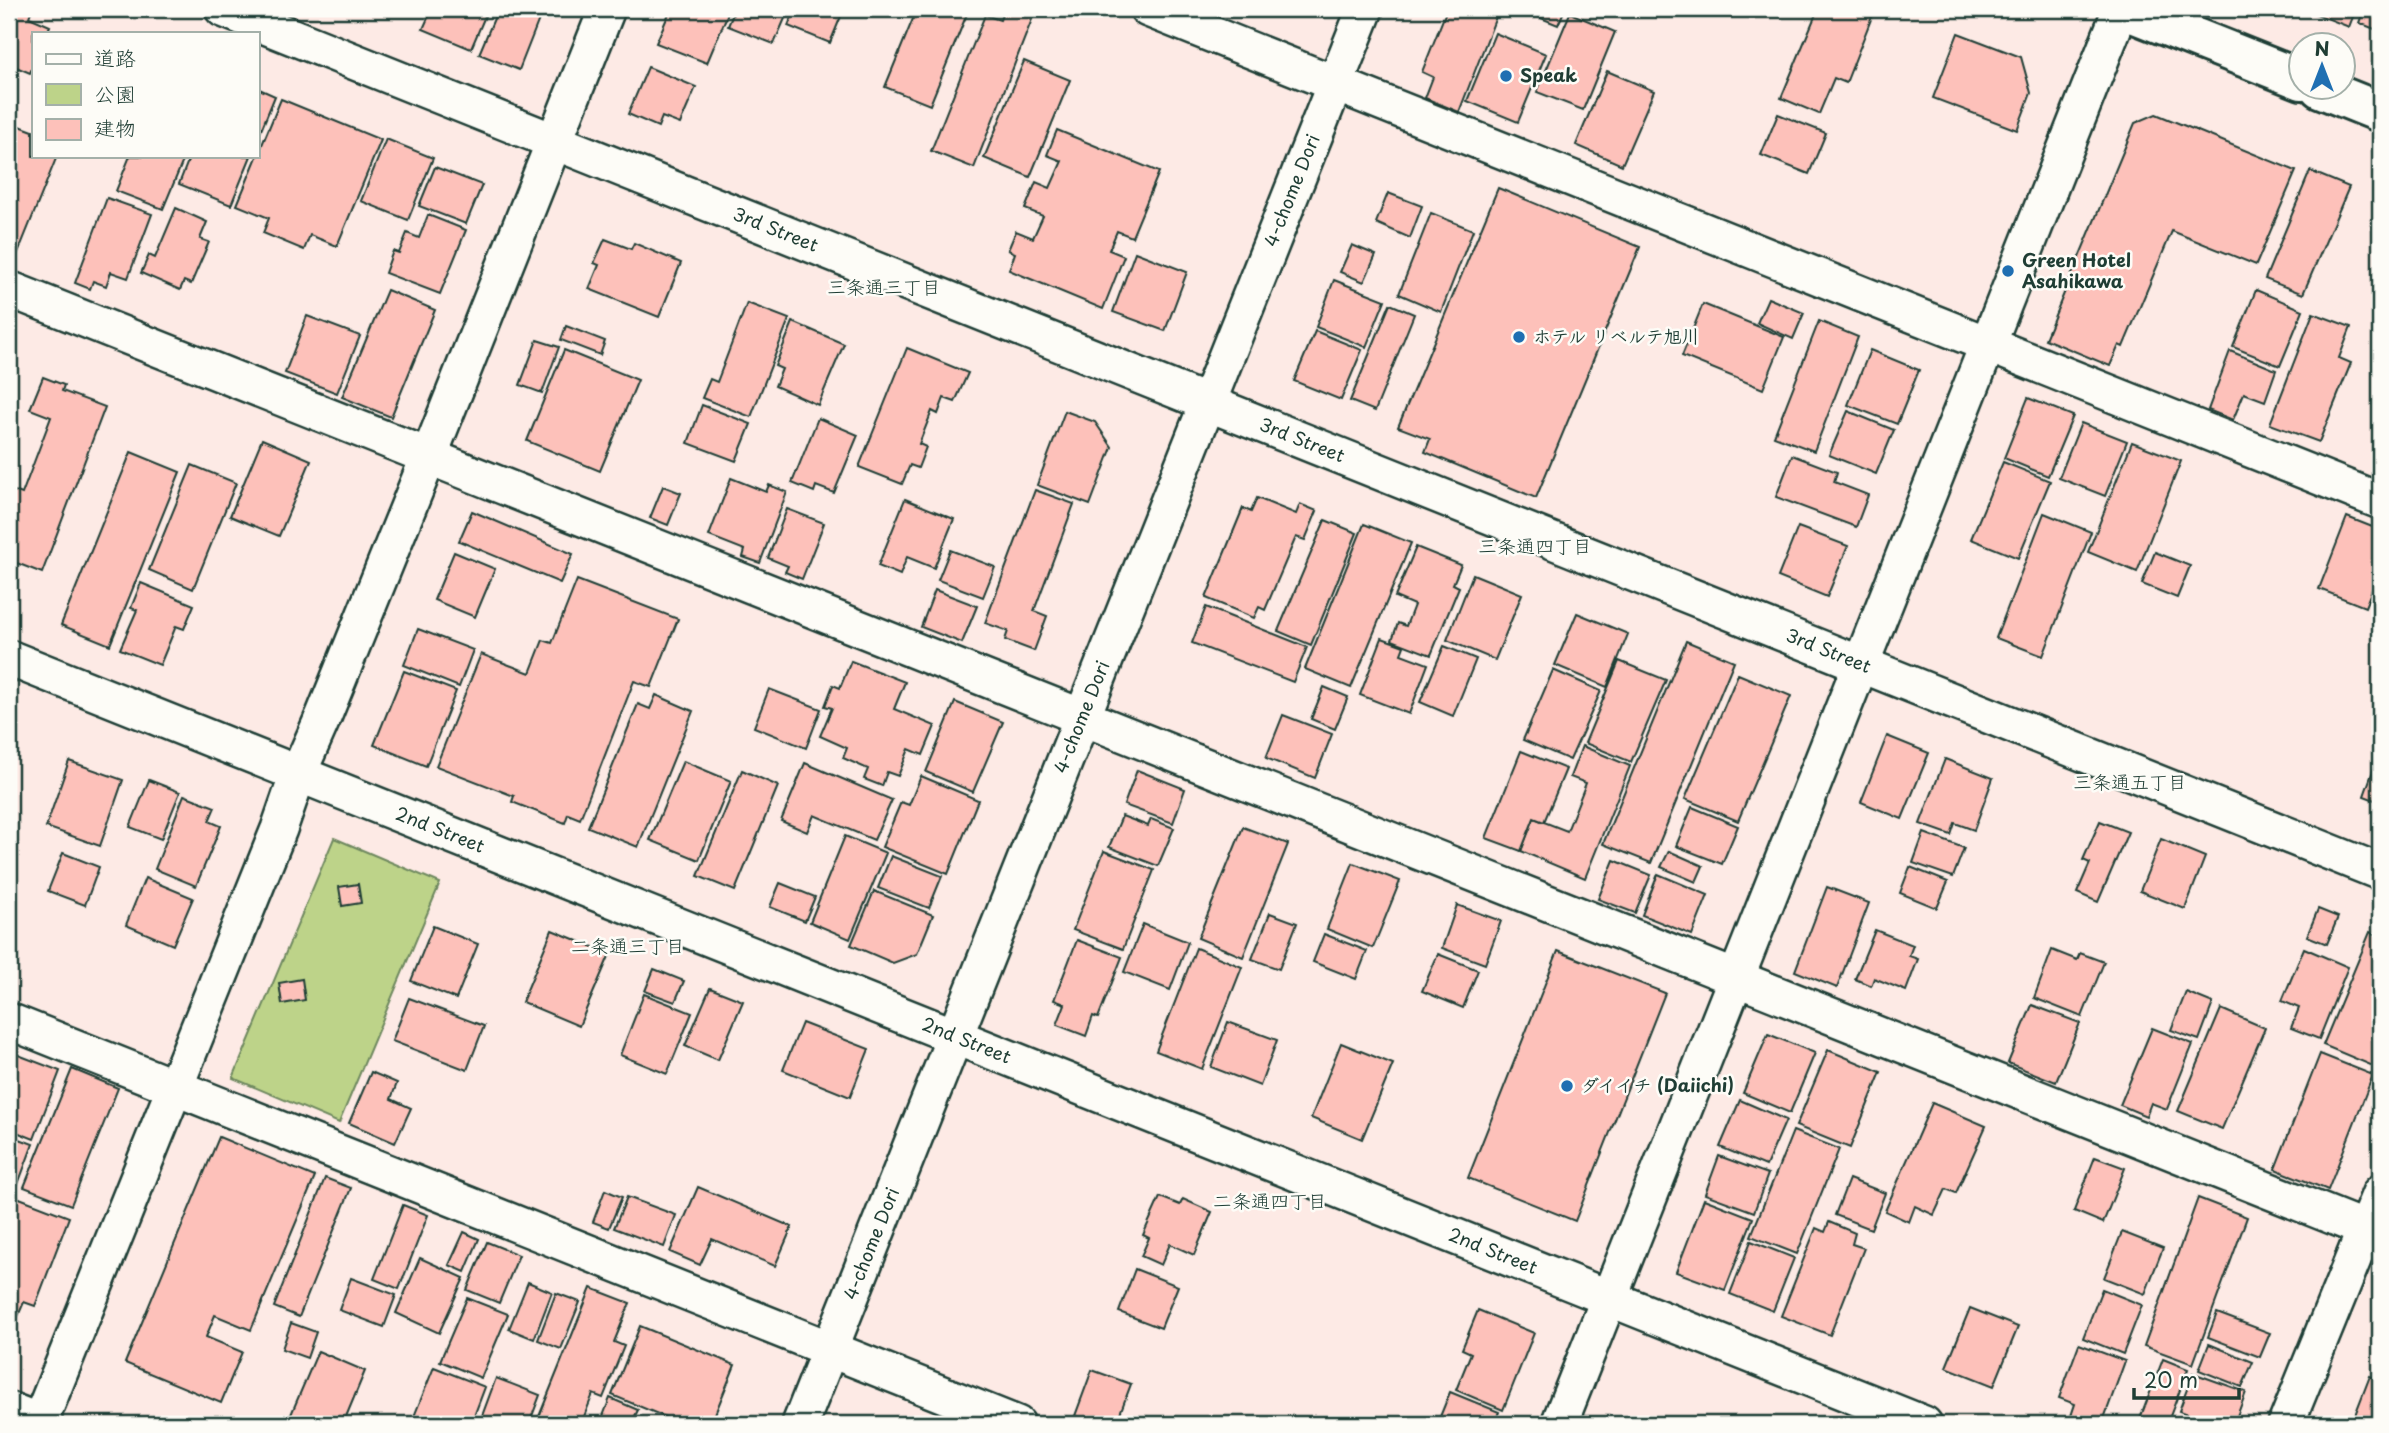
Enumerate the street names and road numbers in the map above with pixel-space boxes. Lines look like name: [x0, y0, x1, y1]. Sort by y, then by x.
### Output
street label: 4-chome Dori: [1256, 130, 1326, 250]
street label: 3rd Street: [729, 199, 823, 258]
street label: 3rd Street: [1256, 410, 1349, 468]
street label: 3rd Street: [1782, 621, 1875, 679]
street label: 4-chome Dori: [1046, 656, 1115, 777]
street label: 2nd Street: [392, 799, 489, 859]
street label: 2nd Street: [918, 1010, 1015, 1069]
street label: 4-chome Dori: [836, 1183, 905, 1304]
street label: 2nd Street: [1445, 1220, 1542, 1280]

